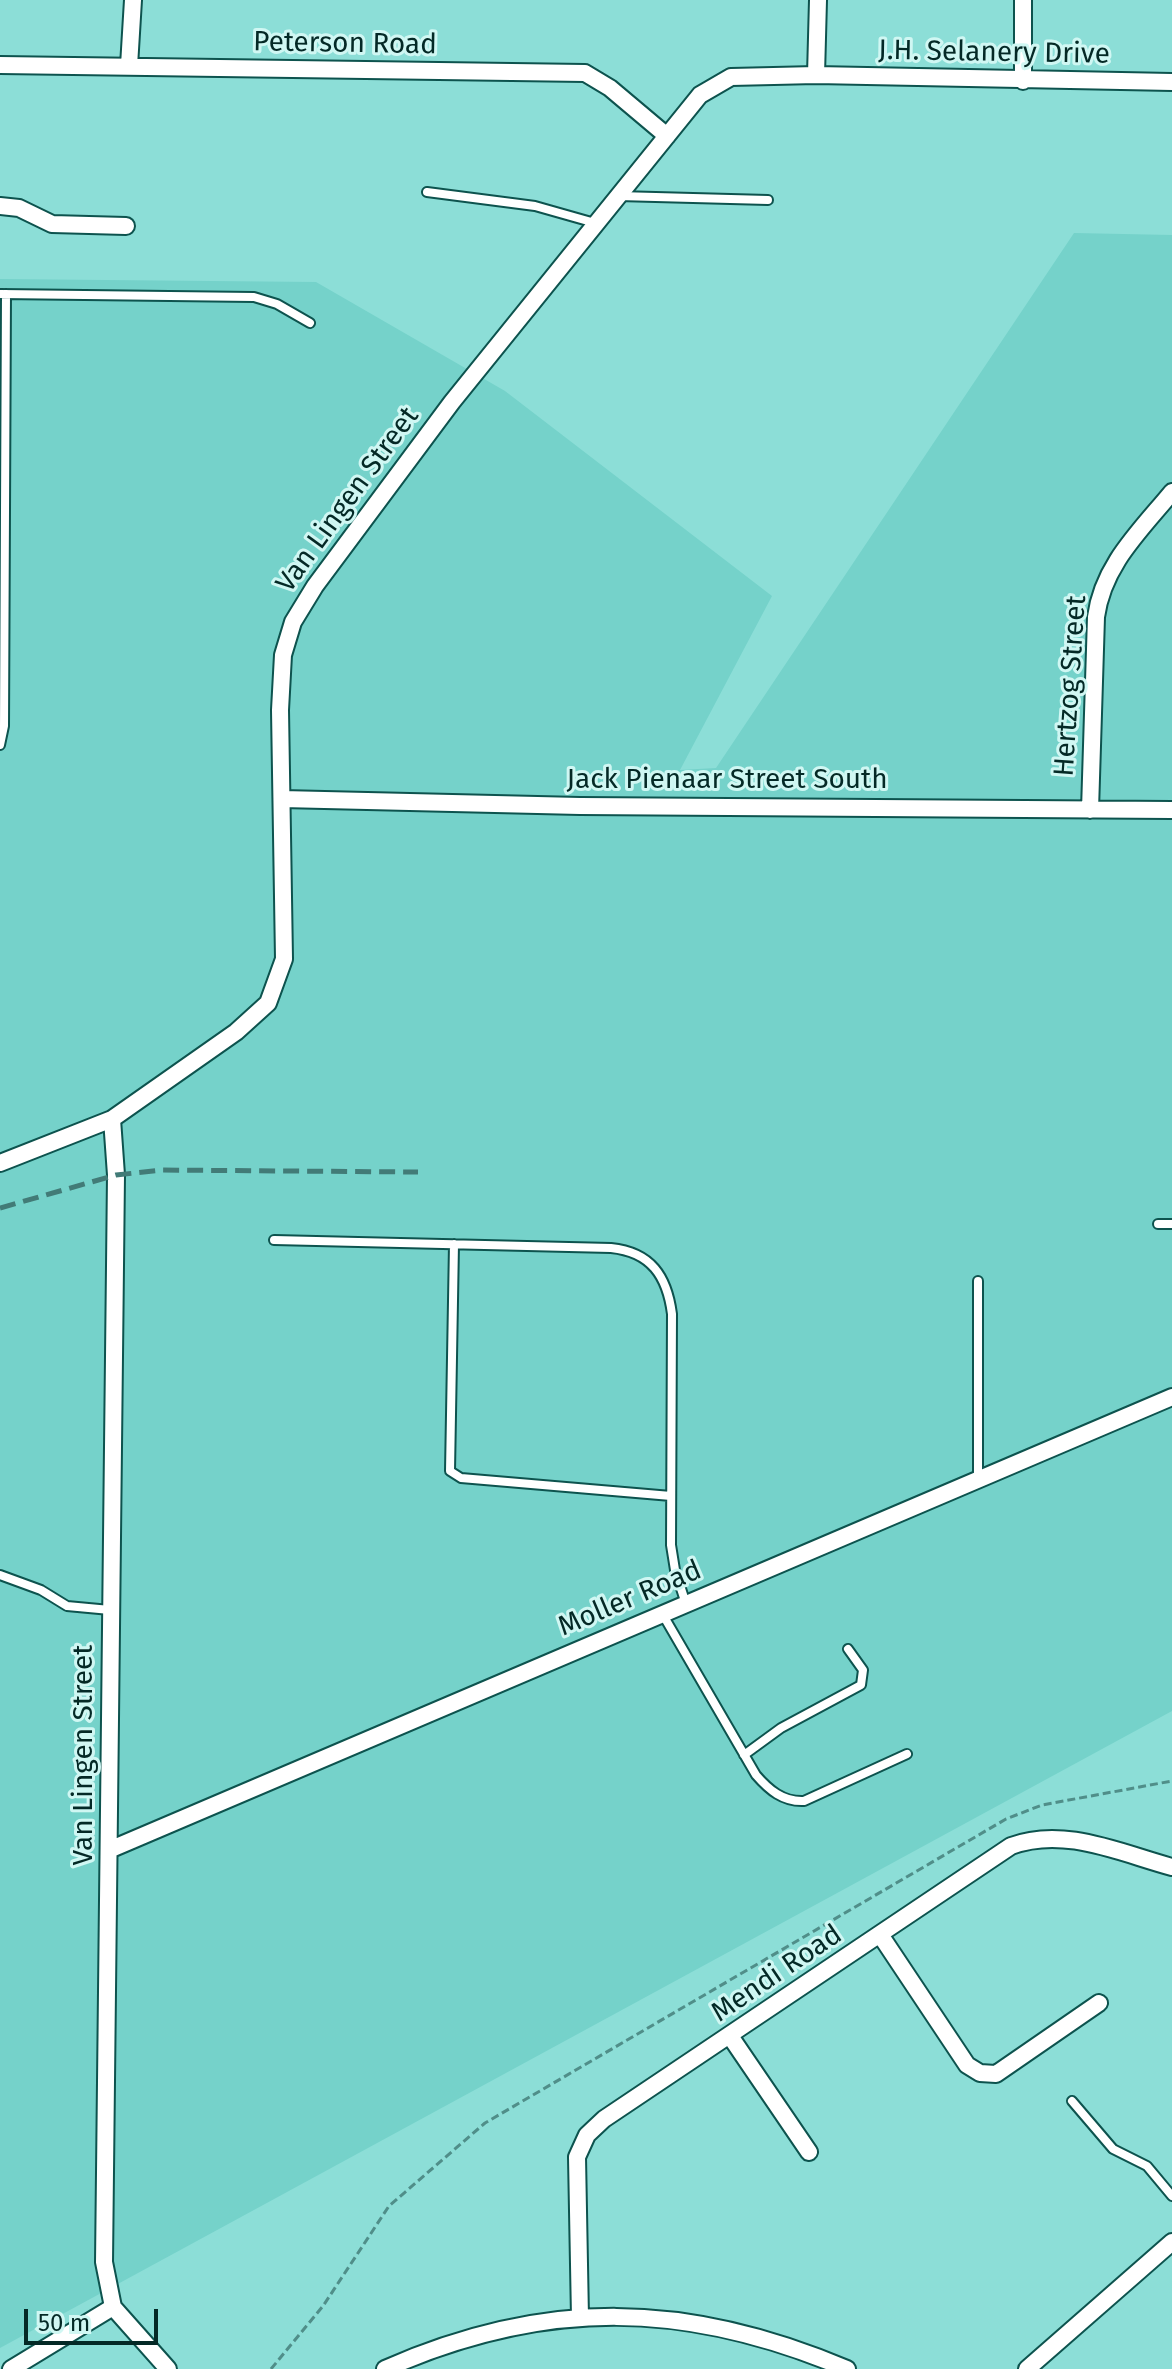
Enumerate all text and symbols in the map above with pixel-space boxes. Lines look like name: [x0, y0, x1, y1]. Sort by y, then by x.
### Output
street label: Peterson Road: [253, 26, 437, 62]
street label: J.H. Selanery Drive: [878, 34, 1110, 72]
street label: Van Lingen Street: [269, 401, 427, 599]
street label: Hertzog Street: [1048, 594, 1094, 778]
street label: Jack Pienaar Street South: [566, 763, 888, 797]
street label: Moller Road: [553, 1554, 707, 1644]
street label: Van Lingen Street: [67, 1645, 101, 1865]
street label: Mendi Road: [705, 1918, 849, 2030]
scale bar: [28, 2293, 162, 2343]
text: 50 m: [38, 2309, 90, 2337]

